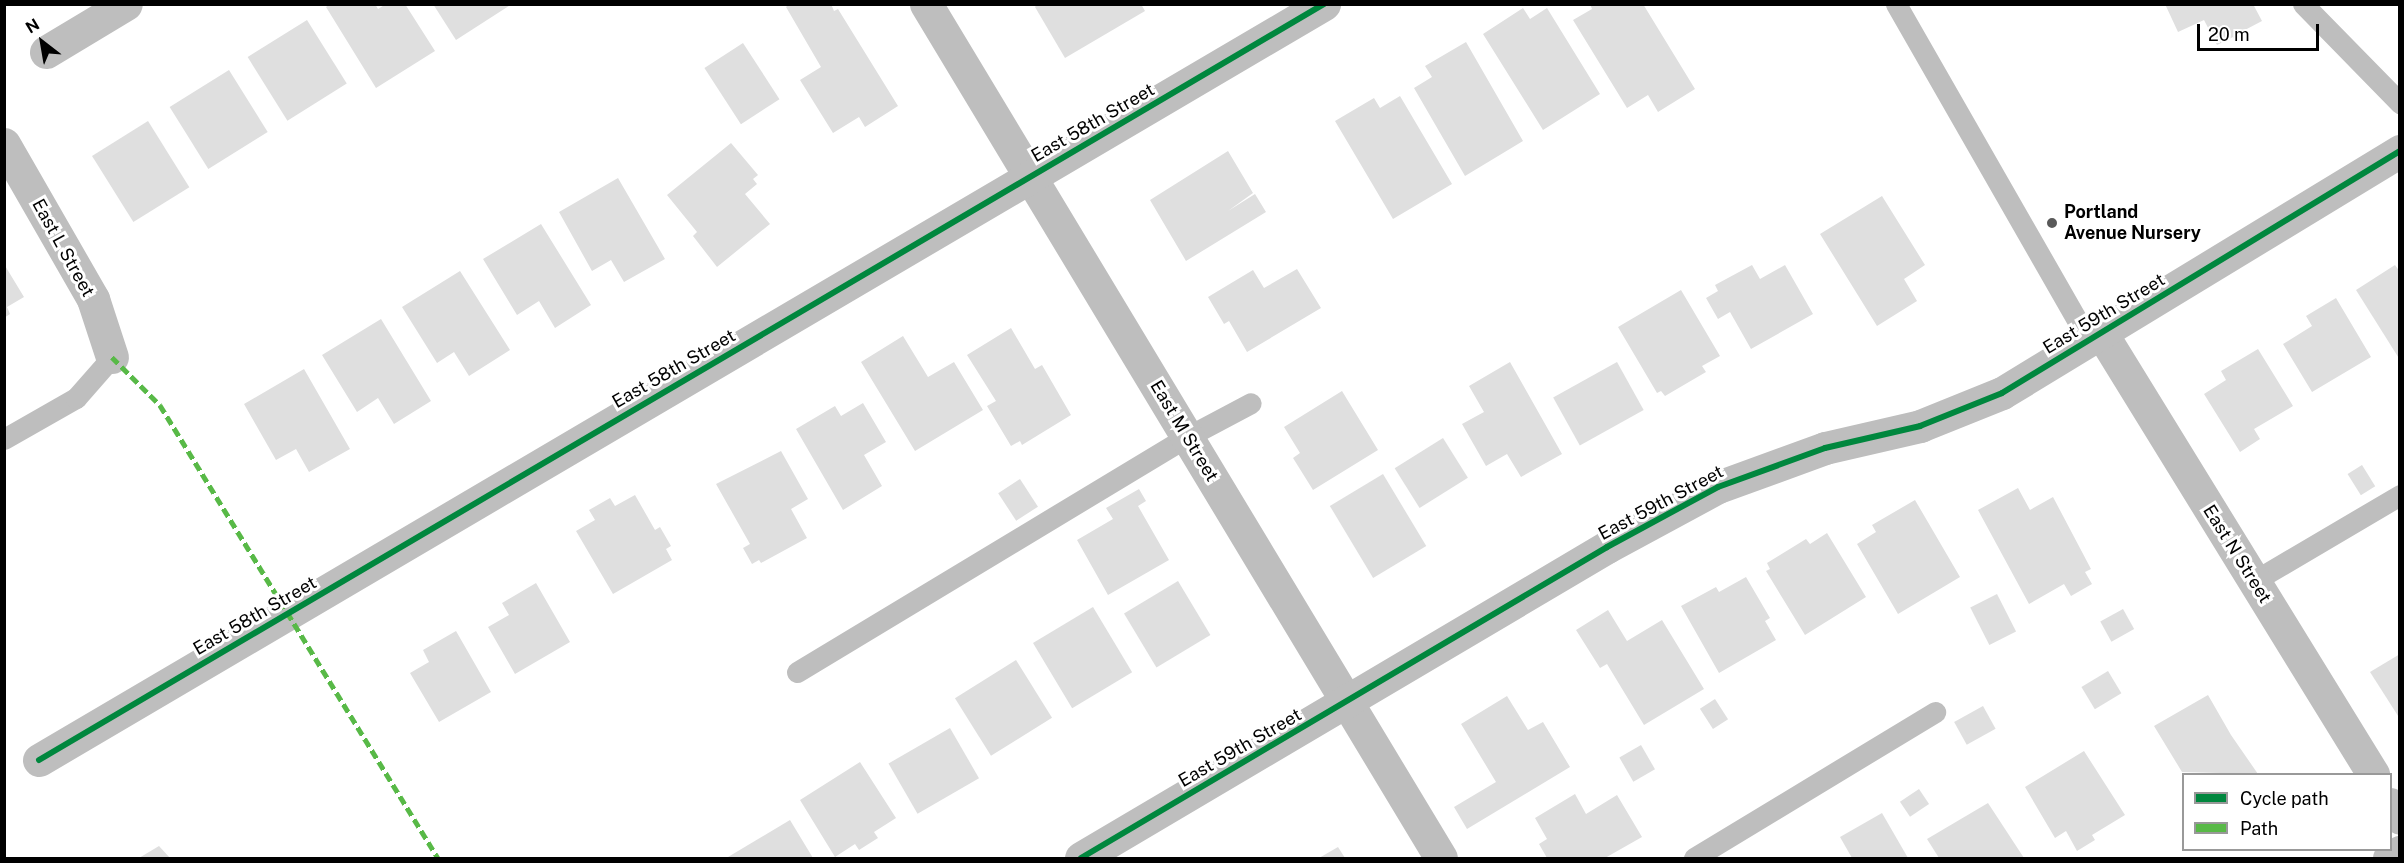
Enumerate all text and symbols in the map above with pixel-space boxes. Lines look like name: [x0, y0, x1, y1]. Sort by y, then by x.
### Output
north arrow: [12, 12, 72, 72]
scale bar: [2200, 12, 2322, 50]
text: N: [22, 15, 43, 38]
text: 20 m: [2208, 24, 2250, 45]
street label: East 58th Street: [1028, 79, 1158, 167]
street label: East L Street: [27, 195, 99, 301]
place label: Portland Avenue Nursery: [2064, 202, 2201, 244]
marker: Portland Avenue Nursery: [2045, 216, 2059, 230]
street label: East 59th Street: [2039, 269, 2169, 359]
street label: East 58th Street: [609, 325, 739, 413]
street label: East M Street: [1145, 377, 1223, 485]
street label: East 59th Street: [1595, 461, 1727, 545]
street label: East N Street: [2198, 501, 2276, 607]
street label: East 58th Street: [190, 572, 320, 660]
street label: East 59th Street: [1175, 704, 1305, 792]
legend: [2182, 773, 2392, 851]
text: Cycle path: [2240, 788, 2329, 809]
text: Path: [2240, 818, 2278, 839]

